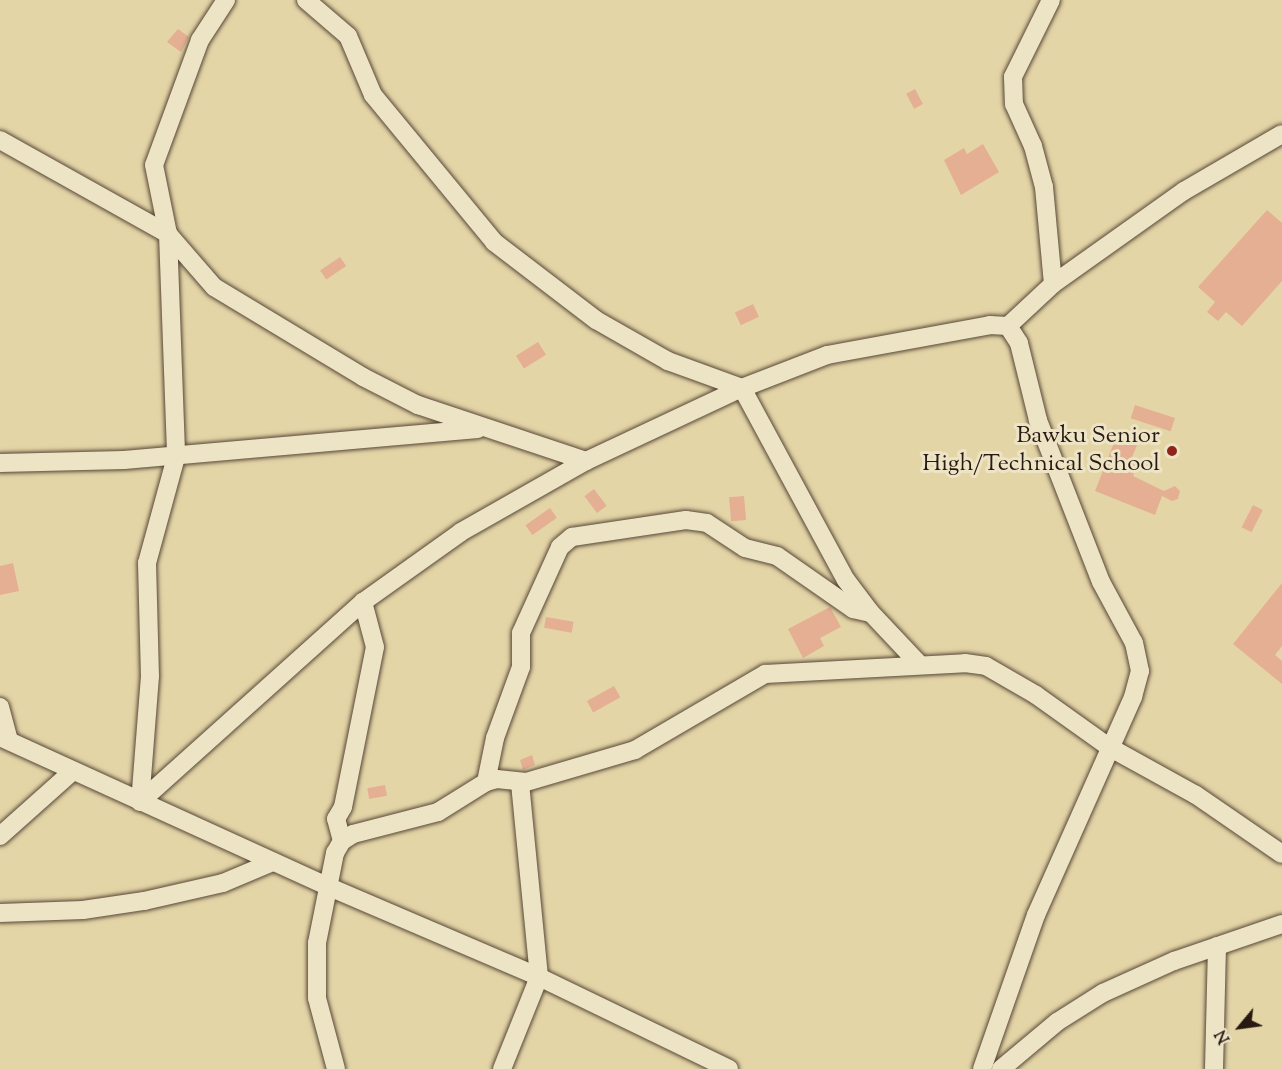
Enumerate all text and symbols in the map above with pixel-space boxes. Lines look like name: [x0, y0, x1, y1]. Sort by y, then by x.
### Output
place label: Bawku Senior High/Technical School: [922, 423, 1160, 479]
marker: Bawku Senior High/Technical School: [1165, 444, 1179, 458]
north arrow: [1210, 997, 1270, 1057]
text: N: [1211, 1025, 1237, 1047]

